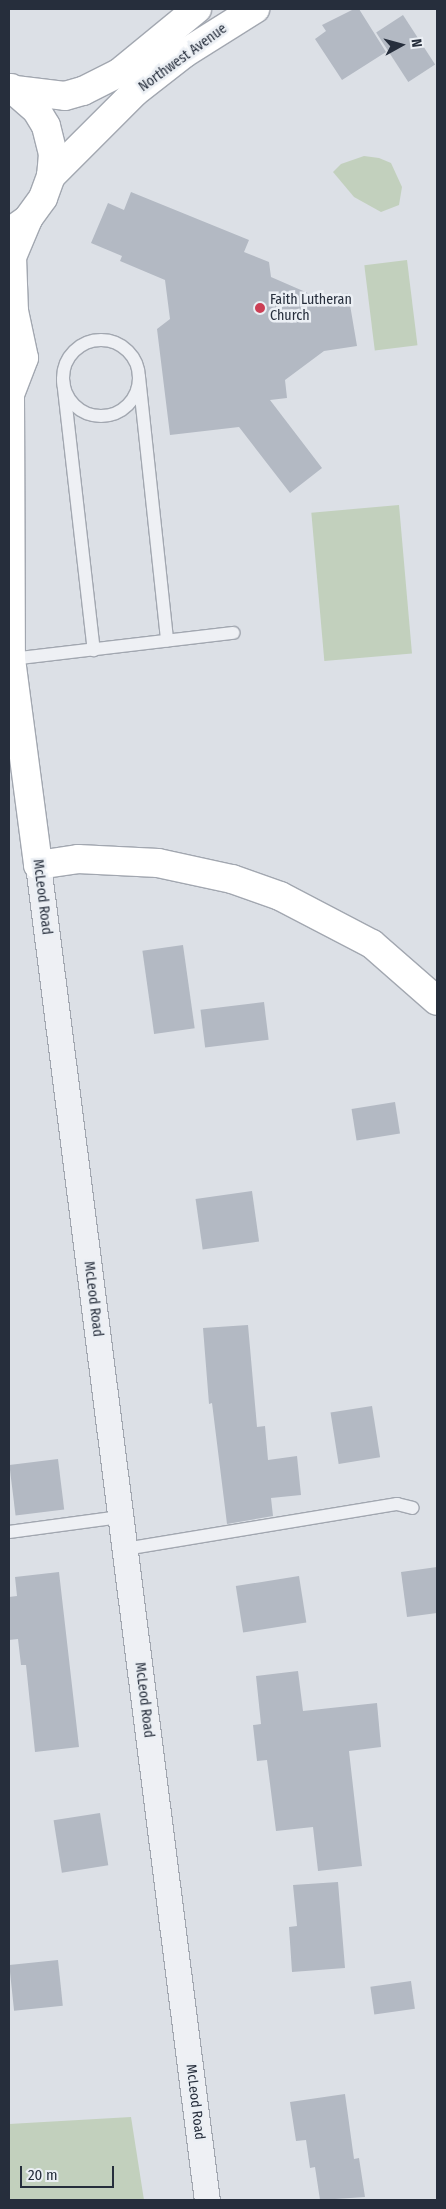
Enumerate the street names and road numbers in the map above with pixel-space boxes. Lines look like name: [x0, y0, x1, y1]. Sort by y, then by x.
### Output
street label: Northwest Avenue: [136, 20, 230, 96]
street label: McLeod Road: [29, 858, 55, 936]
street label: McLeod Road: [80, 1260, 106, 1338]
street label: McLeod Road: [131, 1661, 157, 1739]
street label: McLeod Road: [182, 2063, 208, 2141]

